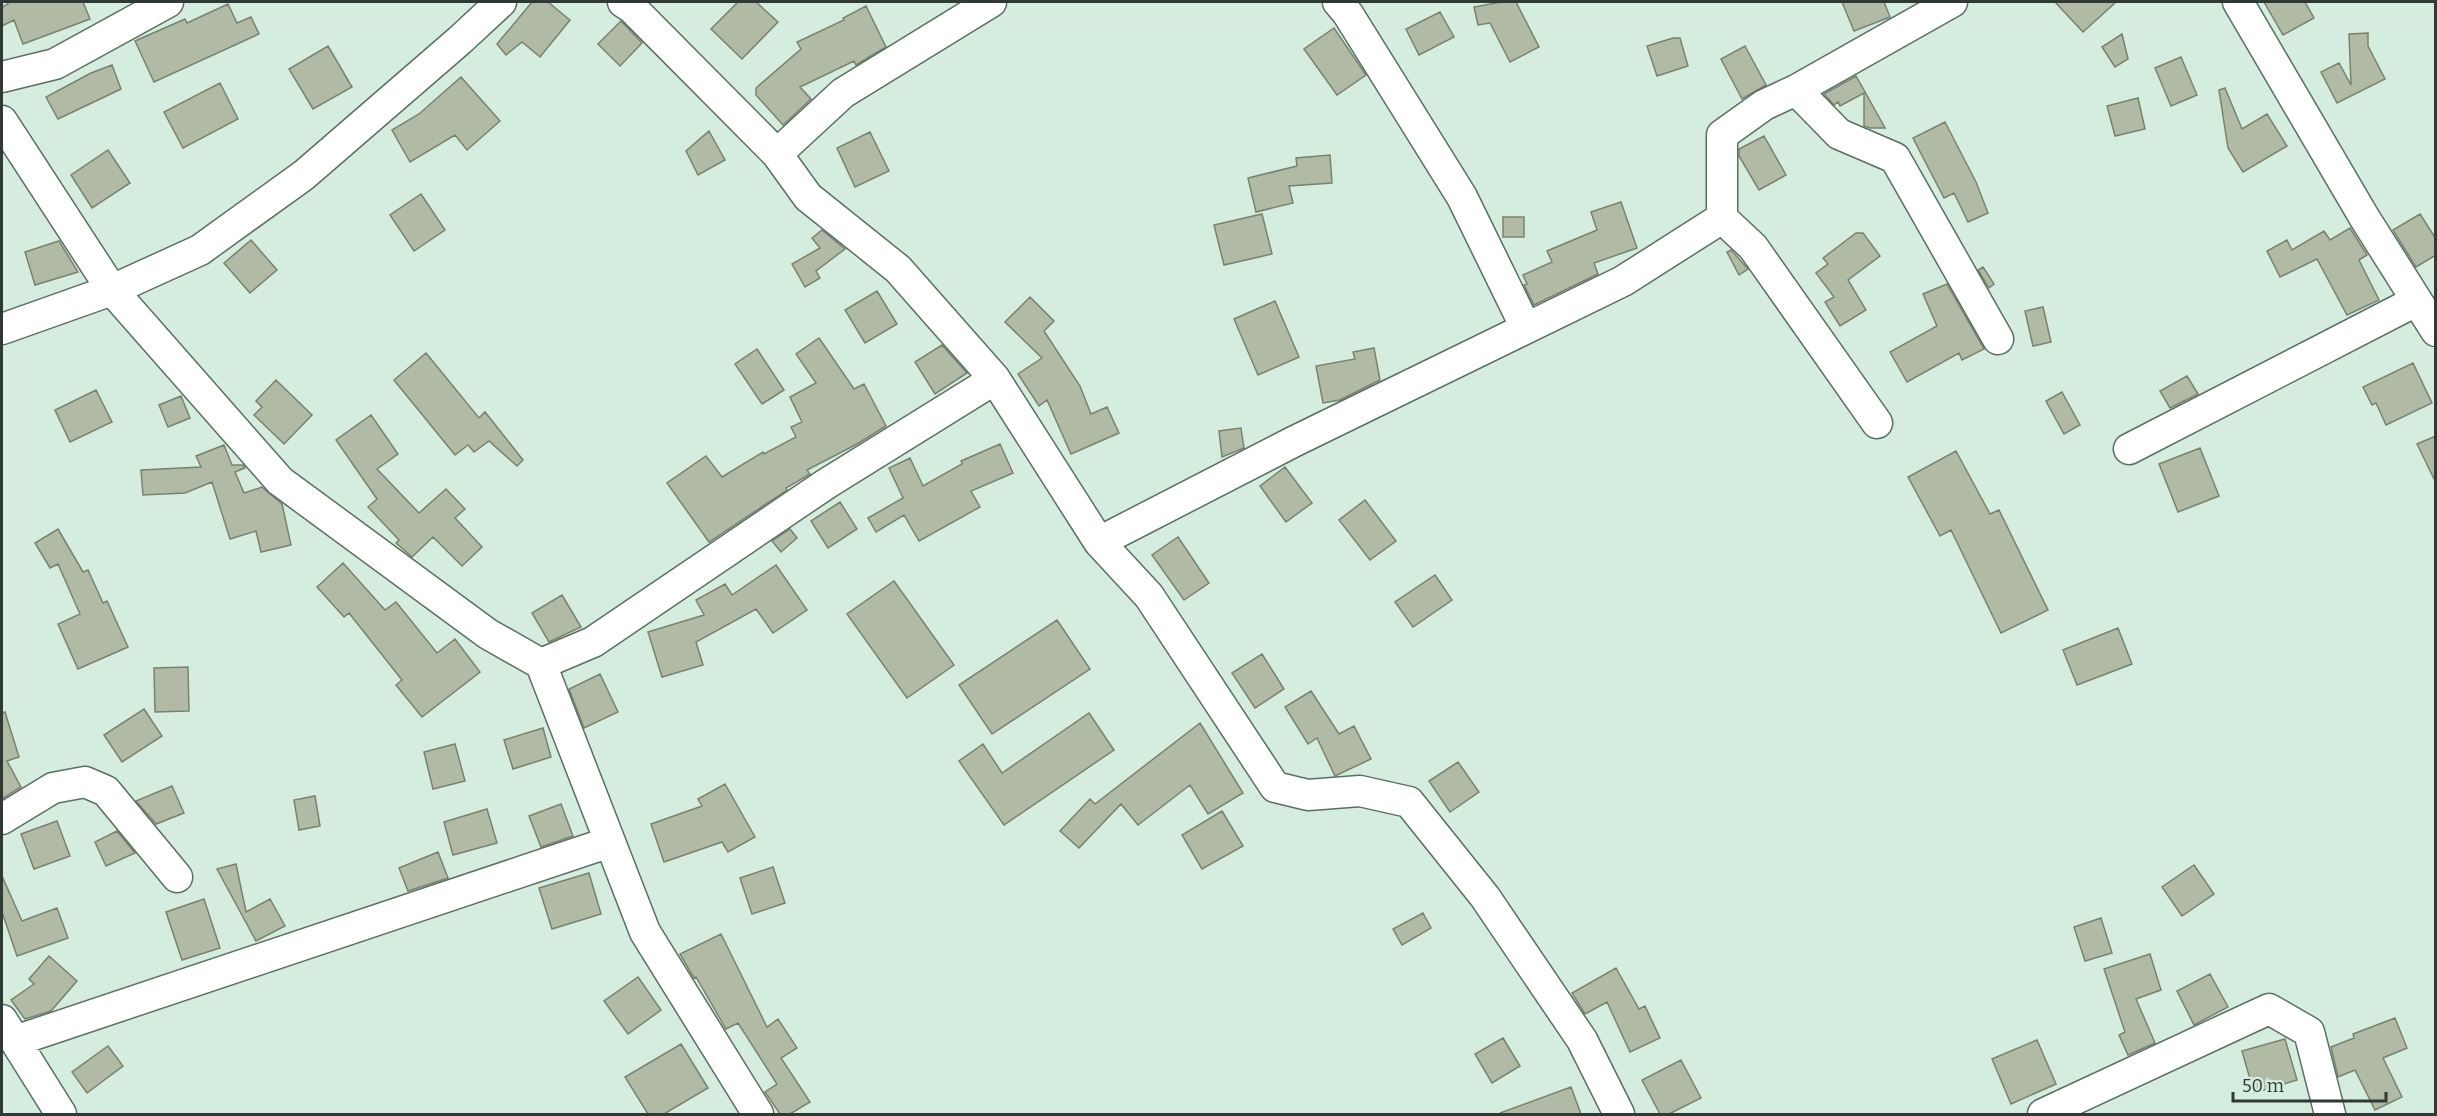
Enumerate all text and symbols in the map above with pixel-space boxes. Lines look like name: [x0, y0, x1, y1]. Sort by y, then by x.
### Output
scale bar: [2233, 1065, 2386, 1103]
text: 50 m: [2242, 1075, 2284, 1097]

